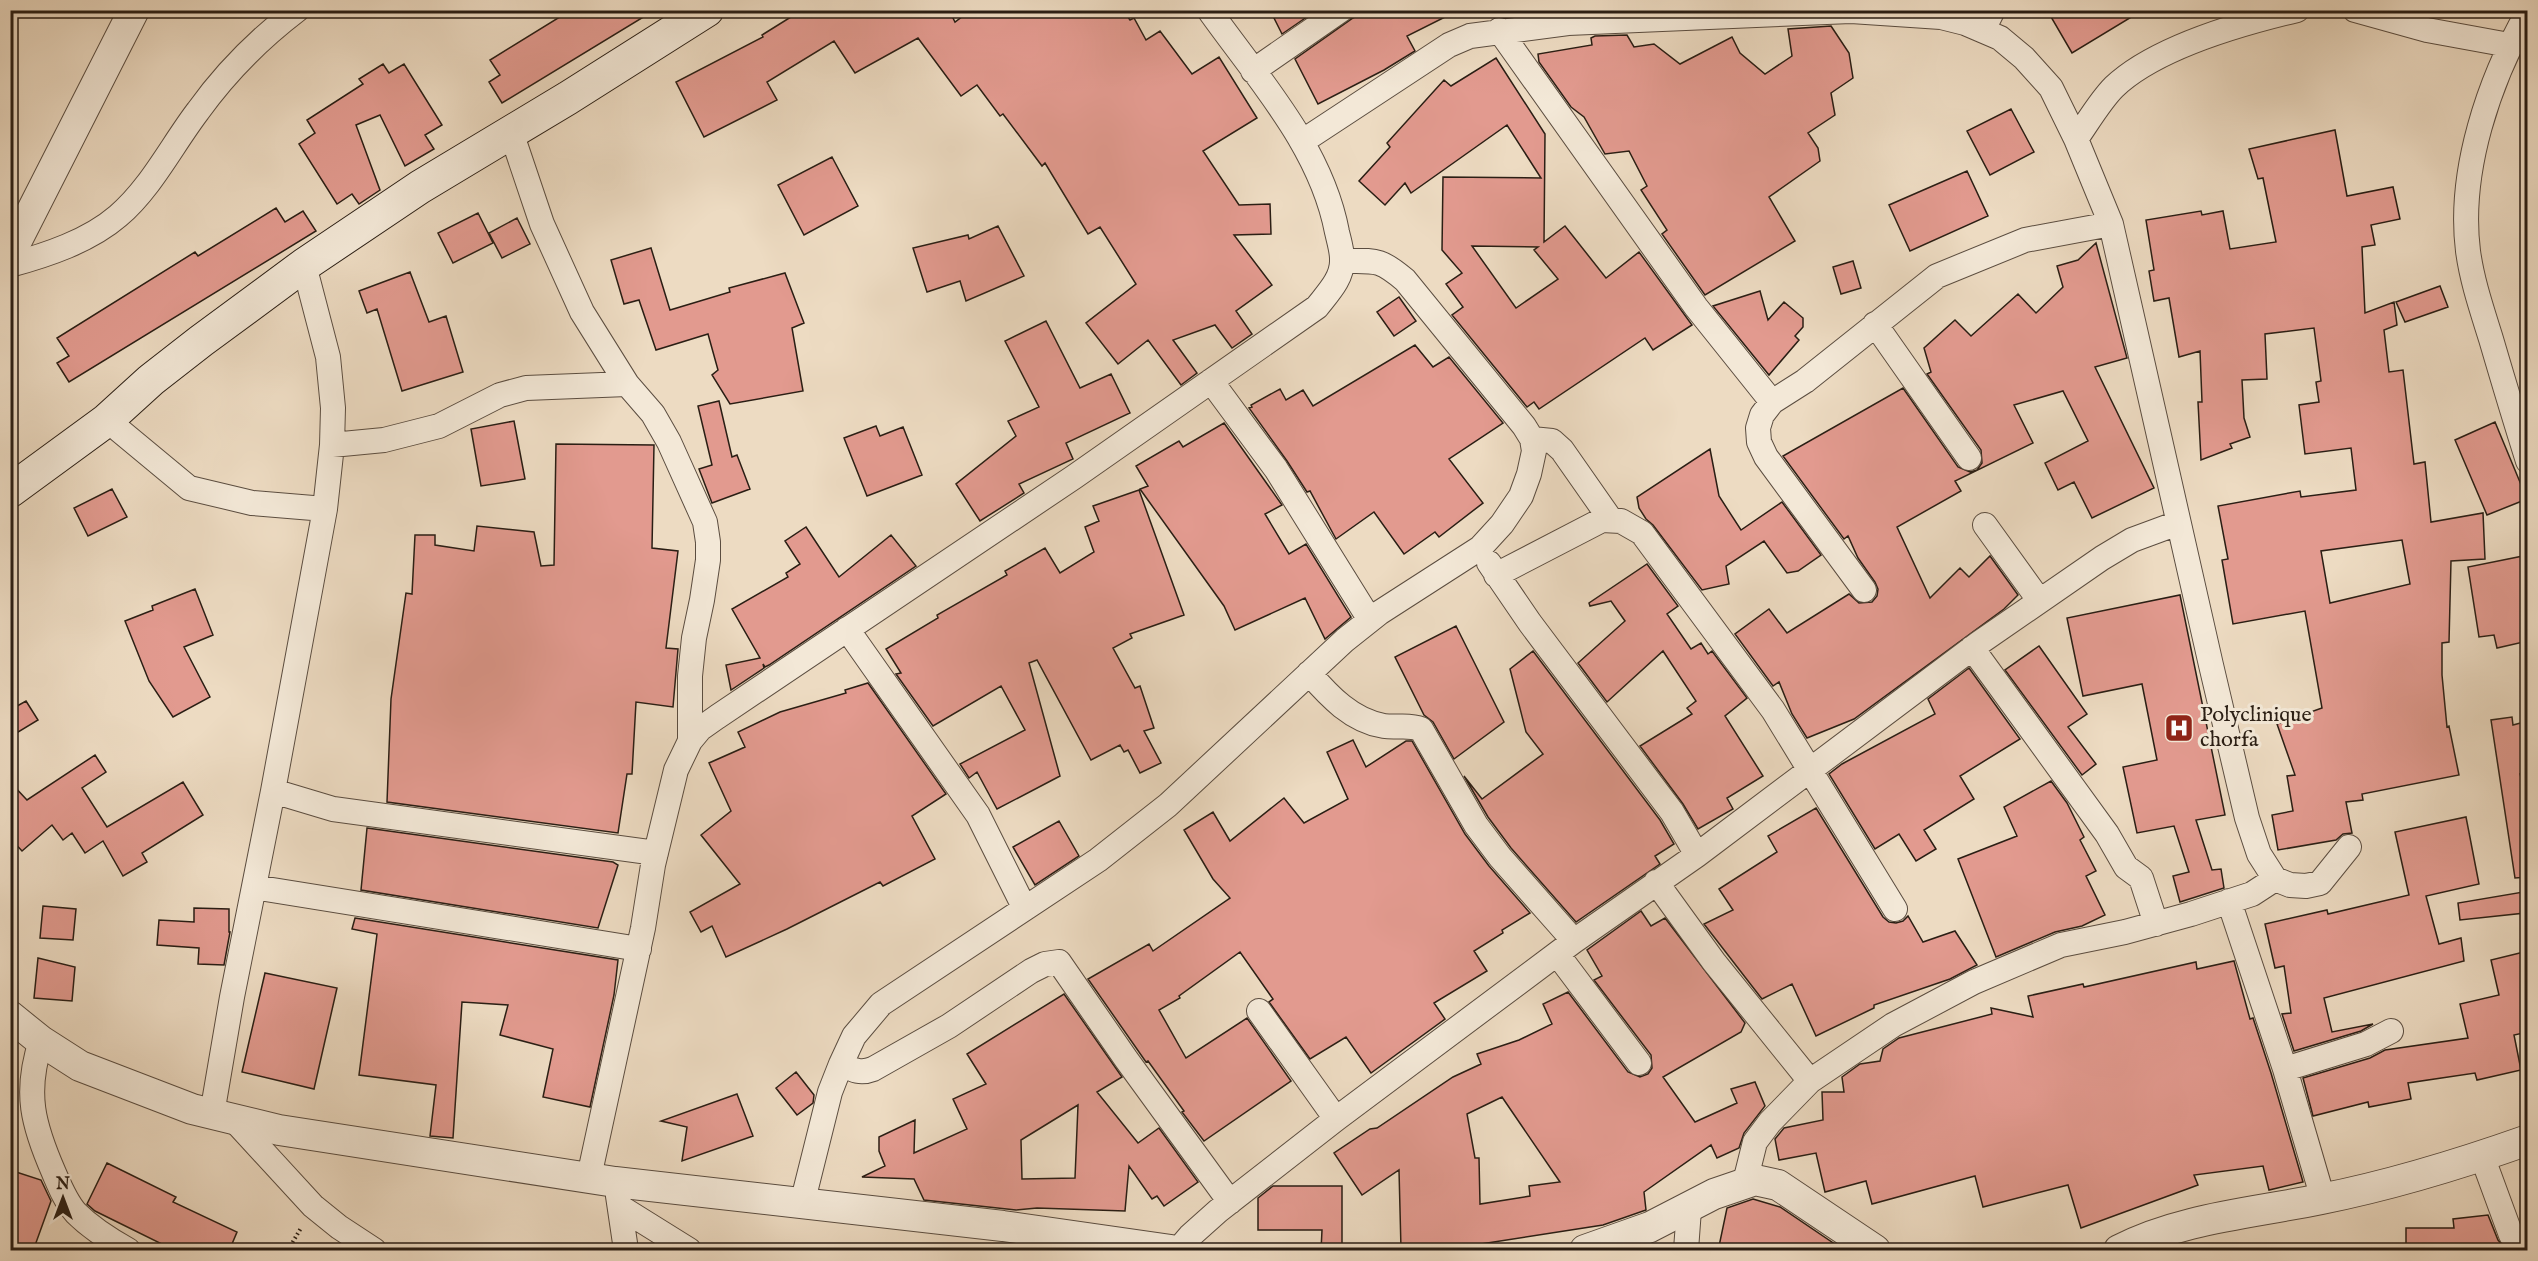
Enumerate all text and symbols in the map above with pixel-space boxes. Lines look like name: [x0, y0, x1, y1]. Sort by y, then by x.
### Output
place label: Polyclinique chorfa: [2200, 701, 2312, 754]
hospital icon: Polyclinique chorfa: [2163, 712, 2195, 744]
north arrow: [33, 1168, 93, 1228]
text: N: [55, 1175, 70, 1195]

